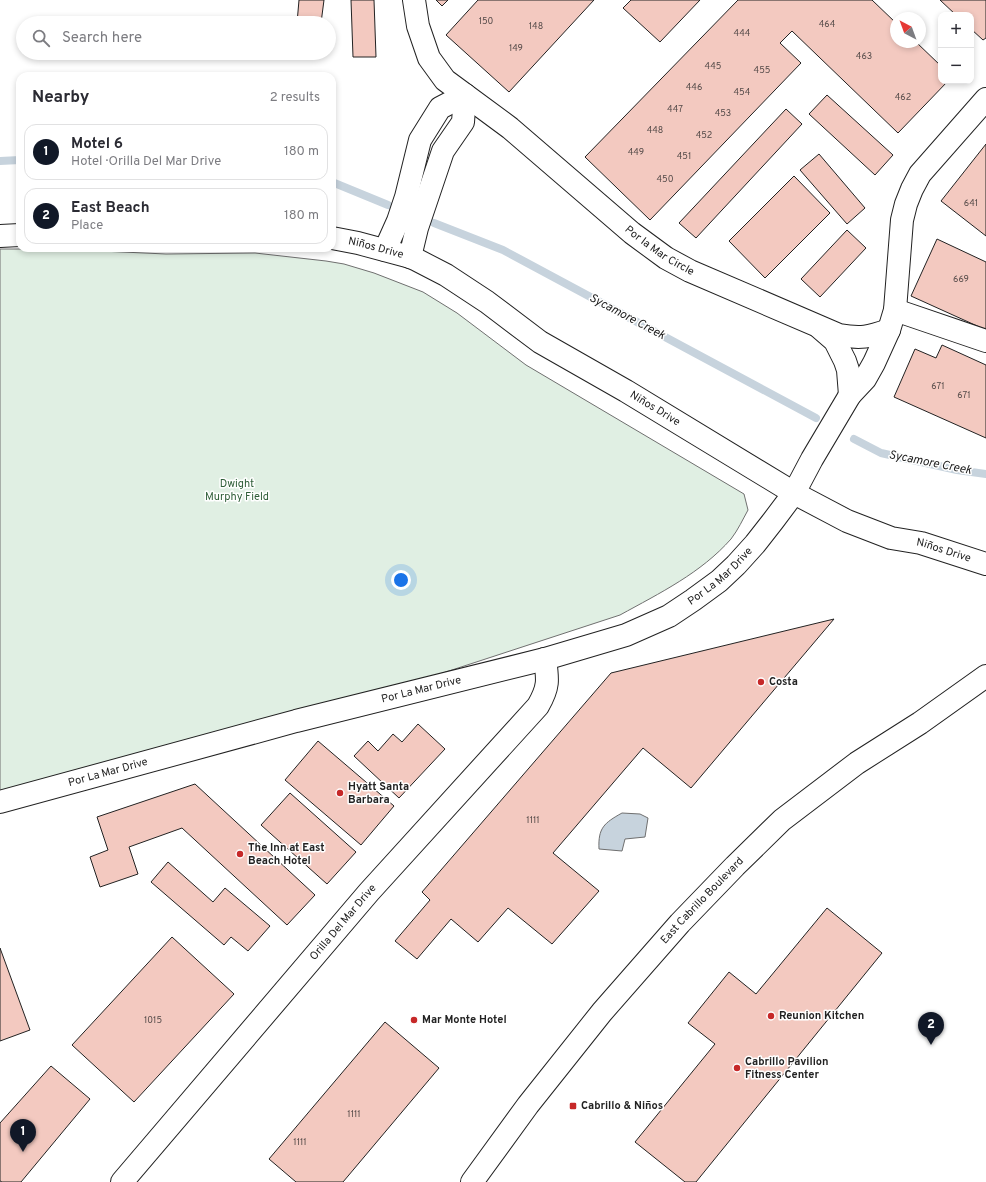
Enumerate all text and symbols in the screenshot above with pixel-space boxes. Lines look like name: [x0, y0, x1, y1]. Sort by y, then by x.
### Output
north arrow: [890, 12, 926, 48]
map controls: [938, 12, 974, 84]
button: +: [938, 12, 974, 48]
search box: [16, 16, 336, 60]
house number: 150: [479, 16, 494, 27]
house number: 464: [819, 19, 836, 30]
house number: 148: [529, 21, 543, 32]
icon: search: [30, 27, 52, 49]
house number: 444: [734, 28, 751, 39]
text: Search here: [62, 29, 142, 48]
house number: 149: [509, 43, 523, 54]
button: −: [938, 48, 974, 84]
house number: 463: [856, 51, 872, 62]
house number: 445: [705, 61, 721, 72]
house number: 455: [754, 65, 770, 76]
house number: 446: [686, 82, 702, 93]
text: Nearby: [32, 87, 89, 109]
house number: 454: [734, 87, 751, 98]
text: 2 results: [270, 90, 320, 106]
house number: 462: [895, 92, 911, 103]
house number: 447: [667, 104, 683, 115]
house number: 453: [715, 108, 731, 119]
house number: 448: [647, 125, 663, 136]
house number: 452: [696, 130, 712, 141]
text: Motel 6: [71, 135, 123, 154]
text: 1: [43, 144, 49, 160]
text: 180 m: [284, 144, 319, 160]
house number: 449: [628, 147, 644, 158]
house number: 451: [677, 151, 691, 162]
text: Hotel · Orilla Del Mar Drive: [71, 154, 221, 170]
house number: 450: [657, 174, 674, 185]
house number: 641: [964, 198, 978, 209]
text: East Beach: [71, 199, 150, 218]
text: 2: [42, 208, 50, 224]
text: 180 m: [284, 208, 319, 224]
text: Place: [71, 218, 103, 234]
street label: Por la Mar Circle: [622, 223, 696, 279]
street label: Niños Drive: [347, 234, 405, 262]
house number: 669: [953, 274, 969, 285]
water label: Sycamore Creek: [586, 290, 669, 344]
house number: 671: [931, 381, 945, 392]
street label: Niños Drive: [627, 388, 683, 429]
house number: 671: [957, 390, 971, 401]
water label: Sycamore Creek: [887, 447, 974, 479]
park label: Dwight Murphy Field: [205, 477, 269, 504]
street label: Niños Drive: [915, 535, 973, 566]
street label: Por La Mar Drive: [685, 544, 756, 608]
your location: [391, 570, 411, 590]
street label: Por La Mar Drive: [380, 673, 463, 706]
place label: Costa: [769, 675, 798, 689]
marker: Costa: [756, 677, 766, 687]
street label: Por La Mar Drive: [67, 755, 149, 790]
place label: Hyatt Santa Barbara: [348, 780, 409, 807]
marker: Hyatt Santa Barbara: [335, 788, 345, 798]
house number: 1111: [526, 815, 540, 826]
place label: The Inn at East Beach Hotel: [248, 841, 325, 868]
marker: The Inn at East Beach Hotel: [235, 849, 245, 859]
street label: East Cabrillo Boulevard: [658, 854, 747, 947]
street label: Orilla Del Mar Drive: [307, 881, 379, 963]
place label: Reunion Kitchen: [779, 1009, 864, 1023]
marker: Reunion Kitchen: [766, 1011, 776, 1021]
pin: 2: [918, 1012, 944, 1045]
place label: Mar Monte Hotel: [422, 1013, 507, 1027]
house number: 1015: [144, 1015, 162, 1026]
marker: Mar Monte Hotel: [409, 1015, 419, 1025]
place label: Cabrillo Pavilion Fitness Center: [745, 1055, 828, 1082]
marker: Cabrillo Pavilion Fitness Center: [732, 1063, 742, 1073]
place label: Cabrillo & Niños: [581, 1099, 663, 1113]
marker: Cabrillo & Niños: [568, 1101, 578, 1111]
house number: 1111: [347, 1109, 361, 1120]
pin: 1: [10, 1119, 36, 1152]
house number: 1111: [293, 1137, 307, 1148]

